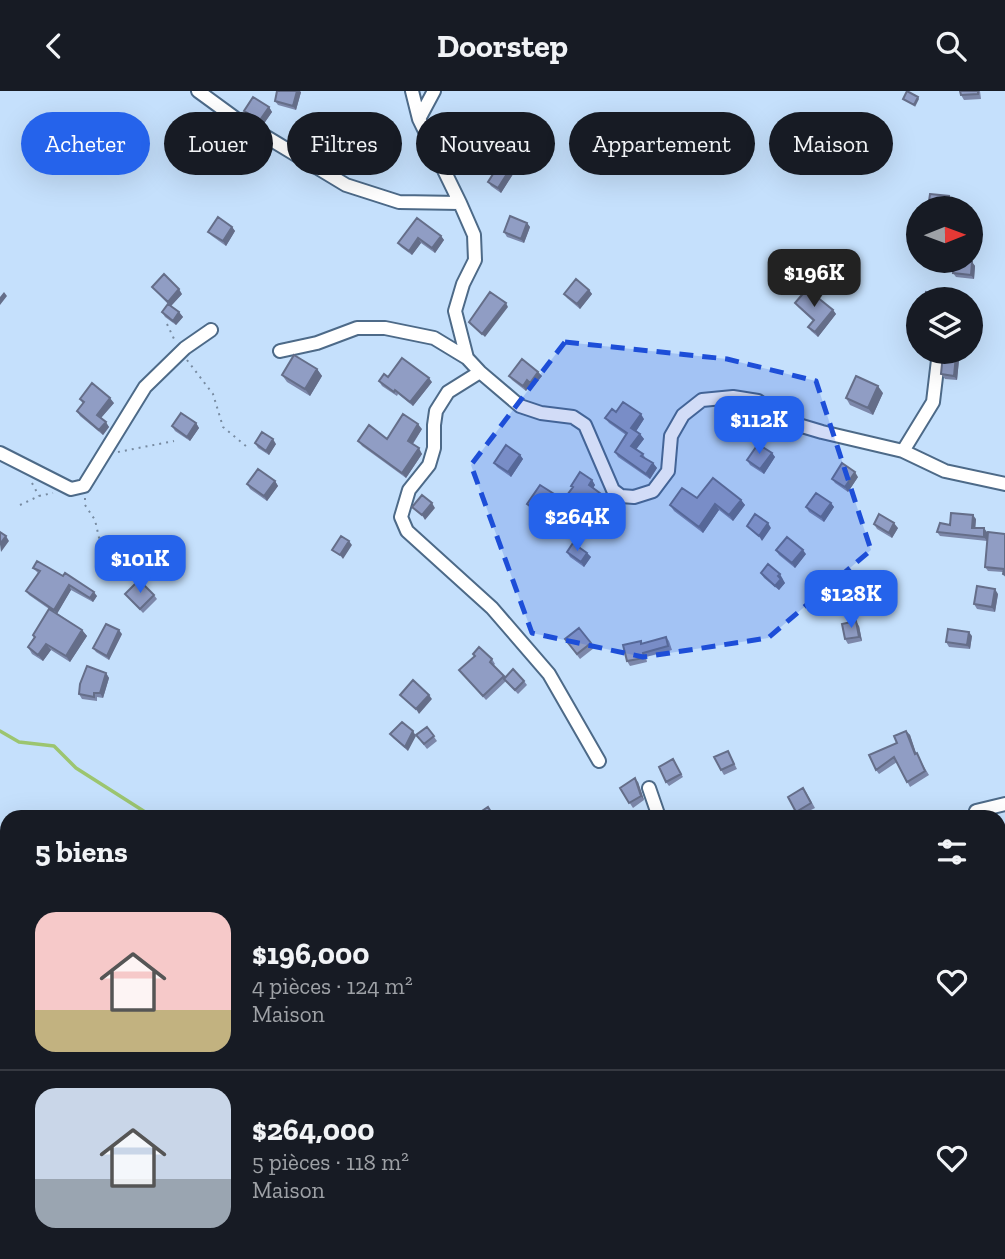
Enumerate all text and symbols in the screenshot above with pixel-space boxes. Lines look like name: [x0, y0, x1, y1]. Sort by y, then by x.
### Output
icon: back: [35, 27, 73, 65]
text: Doorstep: [437, 27, 568, 65]
icon: search: [932, 27, 970, 65]
chip: Acheter: [21, 112, 150, 175]
chip: Louer: [164, 112, 273, 175]
chip: Filtres: [287, 112, 402, 175]
chip: Nouveau: [416, 112, 555, 175]
chip: Appartement: [569, 112, 755, 175]
chip: Maison: [769, 112, 893, 175]
north arrow: [906, 196, 984, 273]
map controls: [906, 196, 983, 364]
pin: $196K: [765, 249, 863, 309]
text: $196K: [784, 258, 844, 286]
button: layers: [906, 287, 983, 364]
pin: $112K: [710, 397, 808, 456]
text: $112K: [730, 405, 788, 433]
pin: $264K: [528, 493, 626, 553]
text: $264K: [545, 502, 609, 530]
pin: $101K: [91, 535, 189, 595]
text: $101K: [111, 544, 169, 572]
pin: $128K: [802, 571, 900, 630]
text: $128K: [821, 579, 881, 607]
icon: filters: [933, 833, 971, 871]
text: 5 biens: [35, 834, 128, 870]
text: $196,000: [252, 936, 369, 972]
icon: home: [91, 940, 175, 1024]
icon: heart: [933, 963, 971, 1001]
text: 4 pièces · 124 m²: [252, 972, 413, 1000]
text: Maison: [252, 1000, 325, 1028]
text: $264,000: [252, 1112, 375, 1148]
icon: home: [91, 1116, 175, 1200]
icon: heart: [933, 1139, 971, 1177]
text: 5 pièces · 118 m²: [252, 1148, 409, 1176]
text: Maison: [252, 1176, 325, 1204]

